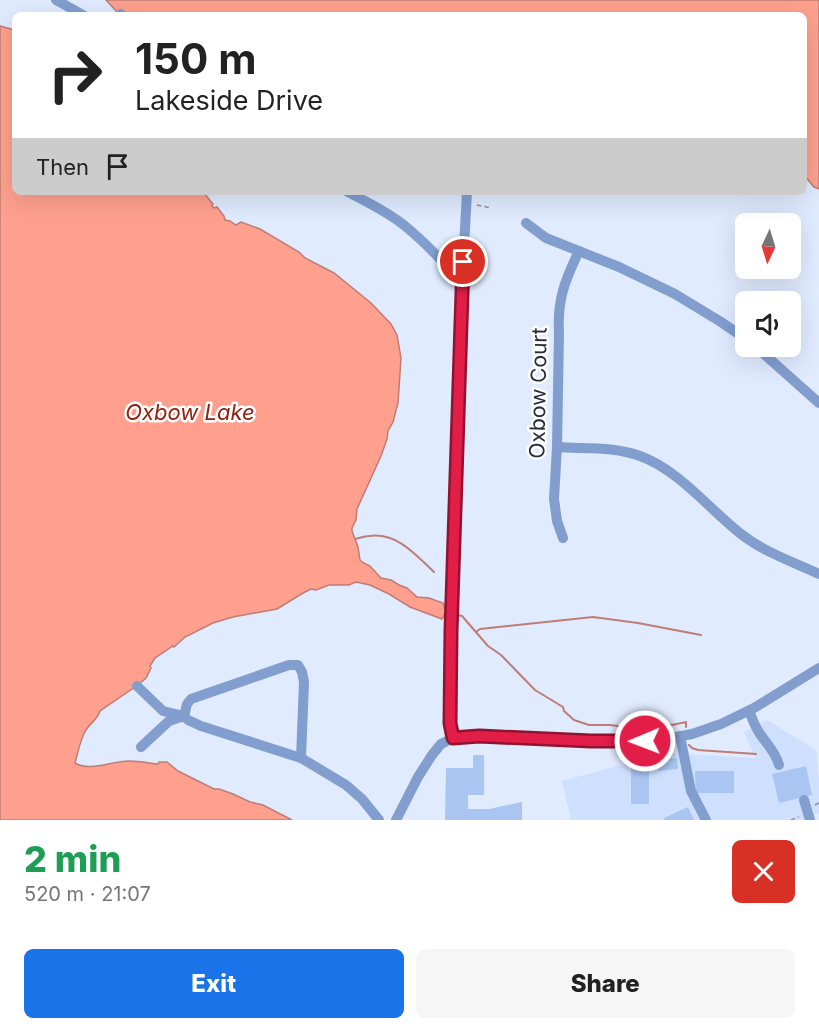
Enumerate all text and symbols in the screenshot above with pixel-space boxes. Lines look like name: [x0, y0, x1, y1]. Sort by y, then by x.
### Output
text: 150 m: [135, 33, 257, 84]
icon: right: [36, 36, 114, 114]
text: Lakeside Drive: [135, 84, 323, 117]
icon: arrive: [101, 150, 134, 183]
text: Then: [36, 154, 89, 180]
north arrow: [735, 213, 801, 279]
map controls: [735, 213, 801, 357]
pin: [437, 236, 488, 287]
icon: arrive: [446, 245, 479, 278]
button: sound: [735, 291, 801, 357]
street label: Oxbow Court: [524, 327, 552, 459]
water label: Oxbow Lake: [125, 399, 255, 425]
position arrow: [613, 709, 677, 773]
text: 2 min: [24, 837, 121, 881]
button: close: [732, 840, 795, 903]
text: 520 m · 21:07: [24, 882, 151, 906]
button: Exit: [24, 949, 404, 1018]
button: Share: [416, 949, 795, 1018]

